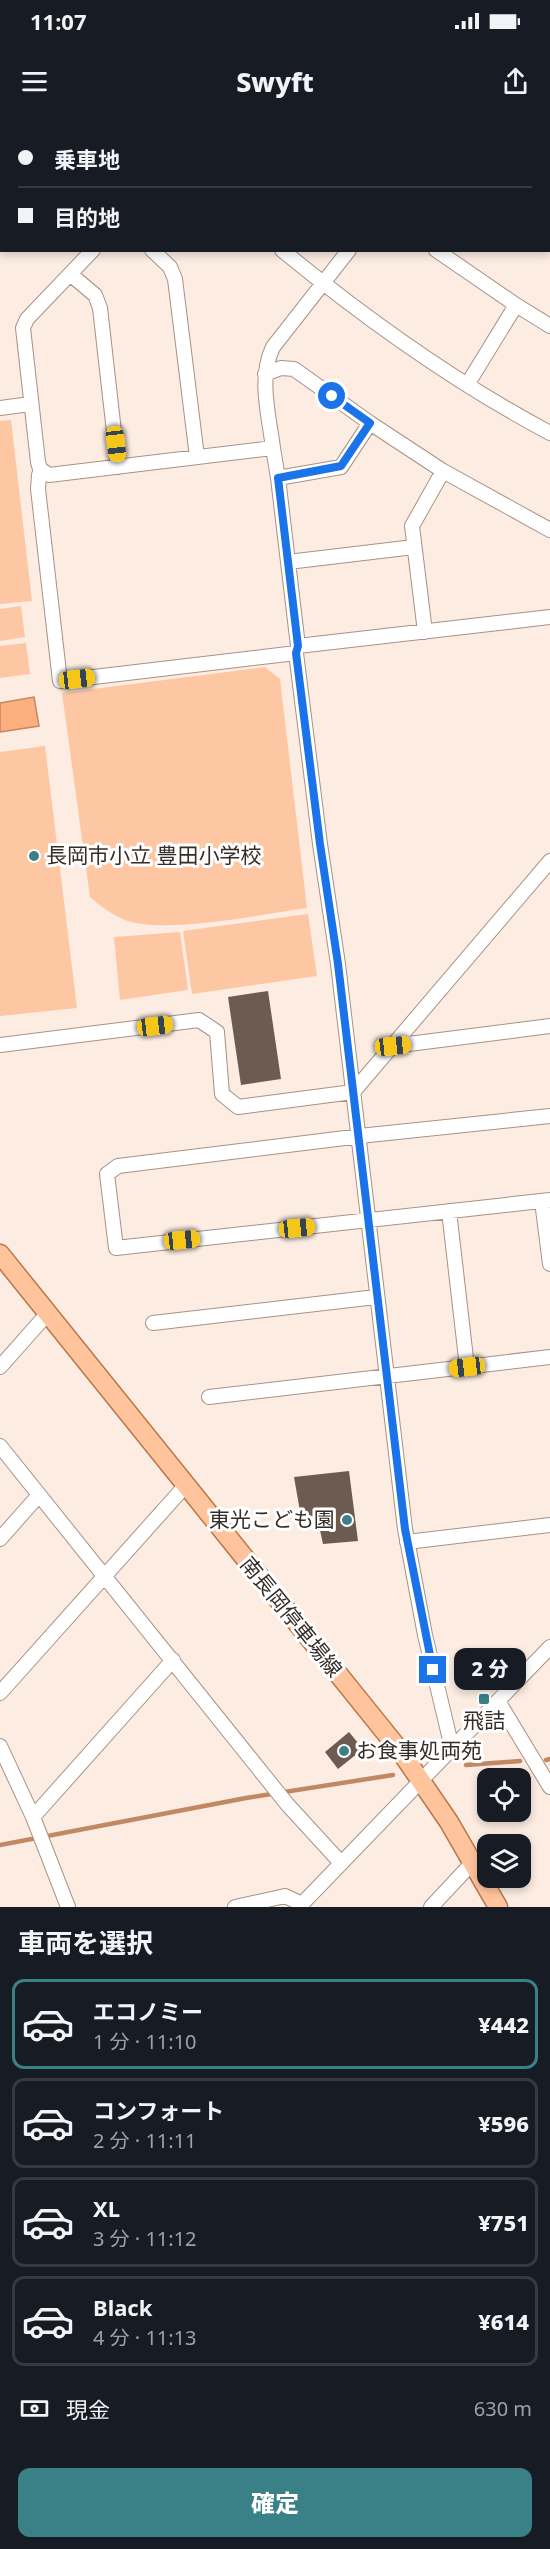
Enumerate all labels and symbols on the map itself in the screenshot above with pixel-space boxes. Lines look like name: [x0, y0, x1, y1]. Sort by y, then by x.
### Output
route start: [318, 382, 345, 409]
car: [105, 425, 127, 463]
car: [58, 668, 96, 690]
place label: 長岡市小立 豊田小学校: [46, 841, 261, 869]
marker: 長岡市小立 豊田小学校: [27, 849, 41, 863]
car: [136, 1015, 174, 1037]
car: [374, 1035, 412, 1057]
car: [278, 1217, 316, 1239]
car: [163, 1229, 201, 1251]
car: [448, 1356, 486, 1378]
place label: 東光こども園: [209, 1505, 335, 1533]
marker: 東光こども園: [340, 1513, 354, 1527]
street label: 南長岡停車場線: [235, 1550, 349, 1682]
callout: 2 分: [454, 1649, 526, 1691]
route end: [419, 1656, 446, 1683]
marker: 飛詰: [477, 1692, 491, 1706]
place label: 飛詰: [463, 1706, 505, 1734]
place label: お食事処両苑: [356, 1736, 482, 1764]
marker: お食事処両苑: [337, 1744, 351, 1758]

